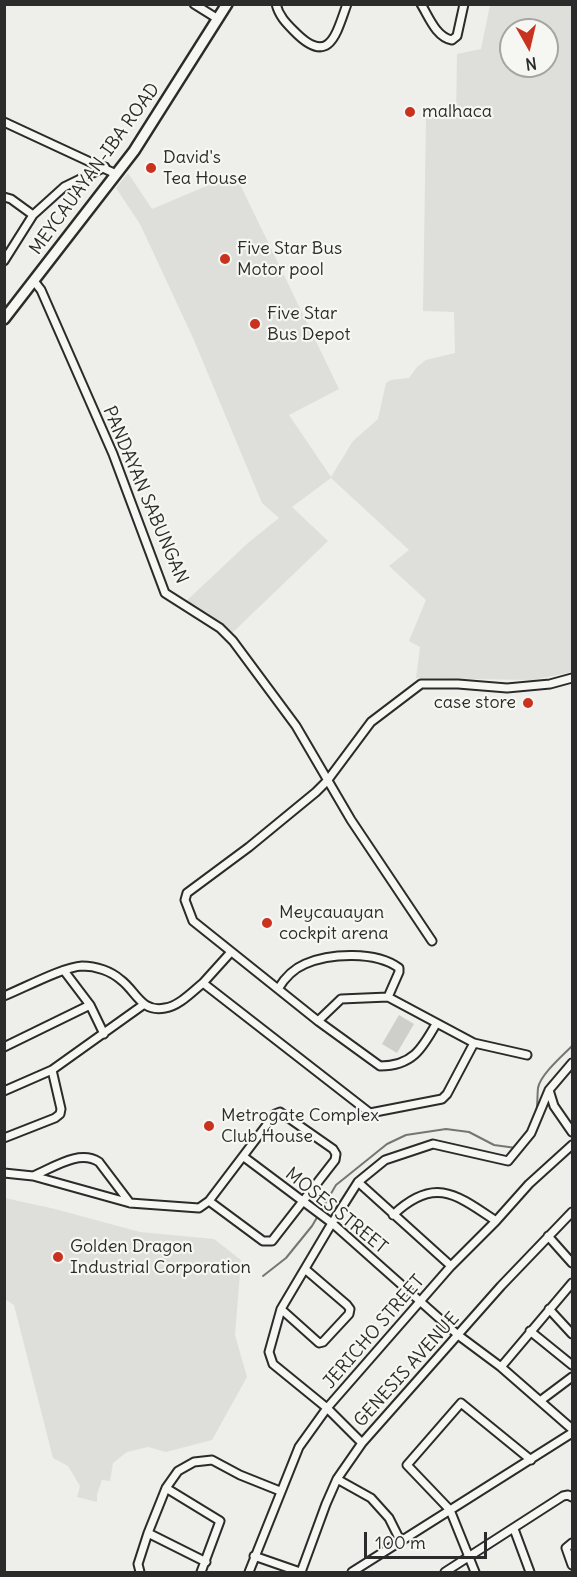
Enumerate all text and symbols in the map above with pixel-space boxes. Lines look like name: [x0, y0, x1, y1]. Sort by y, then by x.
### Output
north arrow: [499, 18, 559, 78]
text: N: [524, 53, 538, 75]
street label: MEYCAUAYAN-IBA ROAD: [25, 79, 165, 259]
place label: malhaca: [422, 101, 492, 123]
marker: malhaca: [403, 105, 417, 119]
place label: David's Tea House: [163, 147, 247, 190]
marker: David's Tea House: [144, 161, 158, 175]
place label: Five Star Bus Motor pool: [237, 238, 342, 280]
marker: Five Star Bus Motor pool: [218, 252, 232, 266]
place label: Five Star Bus Depot: [267, 303, 351, 346]
marker: Five Star Bus Depot: [248, 317, 262, 331]
street label: PANDAYAN SABUNGAN: [98, 403, 192, 587]
place label: case store: [434, 692, 516, 714]
marker: case store: [521, 696, 535, 710]
place label: Meycauayan cockpit arena: [279, 902, 389, 944]
marker: Meycauayan cockpit arena: [260, 916, 274, 930]
place label: Metrogate Complex Club House: [221, 1105, 379, 1148]
marker: Metrogate Complex Club House: [202, 1119, 216, 1133]
street label: MOSES STREET: [281, 1163, 391, 1259]
place label: Golden Dragon Industrial Corporation: [70, 1236, 251, 1278]
marker: Golden Dragon Industrial Corporation: [51, 1250, 65, 1264]
street label: JERICHO STREET: [319, 1271, 429, 1393]
street label: GENESIS AVENUE: [350, 1308, 464, 1432]
scale bar: [367, 1520, 490, 1558]
text: 100 m: [375, 1531, 426, 1554]

